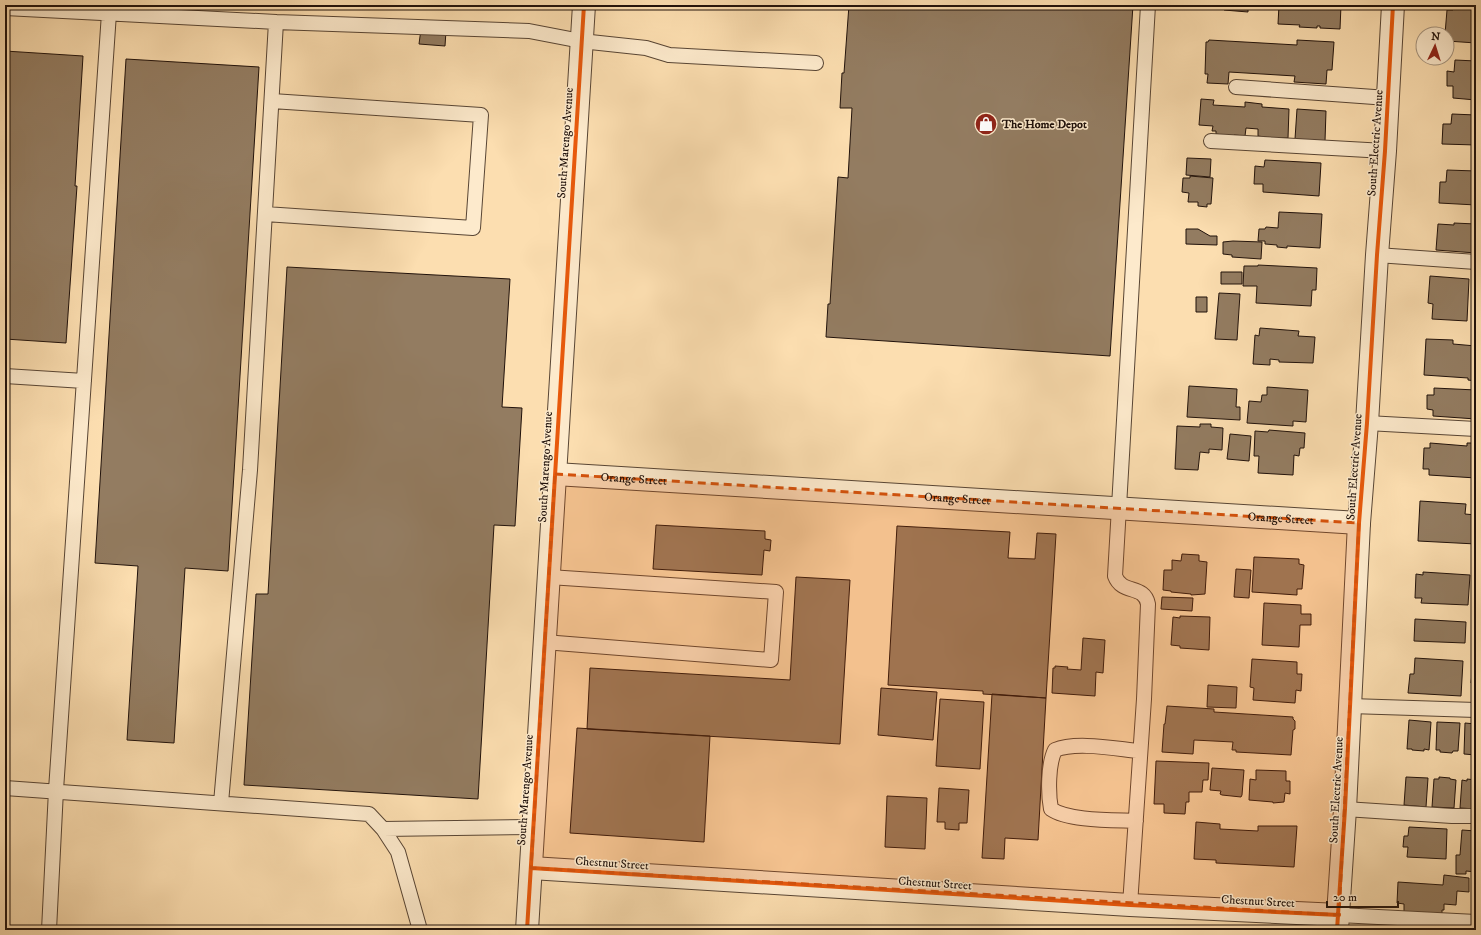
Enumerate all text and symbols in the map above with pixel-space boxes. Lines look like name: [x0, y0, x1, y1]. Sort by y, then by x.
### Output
north arrow: [1415, 26, 1455, 66]
text: N: [1431, 30, 1441, 44]
street label: South Marengo Avenue: [554, 87, 577, 199]
street label: South Electric Avenue: [1364, 89, 1387, 197]
shop icon: The Home Depot: [973, 111, 999, 137]
place label: The Home Depot: [1001, 117, 1087, 132]
street label: South Marengo Avenue: [535, 411, 556, 523]
street label: South Electric Avenue: [1343, 413, 1366, 521]
street label: Orange Street: [600, 470, 667, 489]
street label: Orange Street: [924, 490, 991, 509]
street label: Orange Street: [1247, 509, 1314, 528]
street label: South Marengo Avenue: [514, 734, 537, 846]
street label: South Electric Avenue: [1326, 736, 1347, 844]
street label: Chestnut Street: [575, 853, 649, 874]
street label: Chestnut Street: [898, 873, 972, 894]
scale bar: [1327, 883, 1398, 909]
text: 20 m: [1333, 890, 1357, 905]
street label: Chestnut Street: [1221, 892, 1295, 911]

